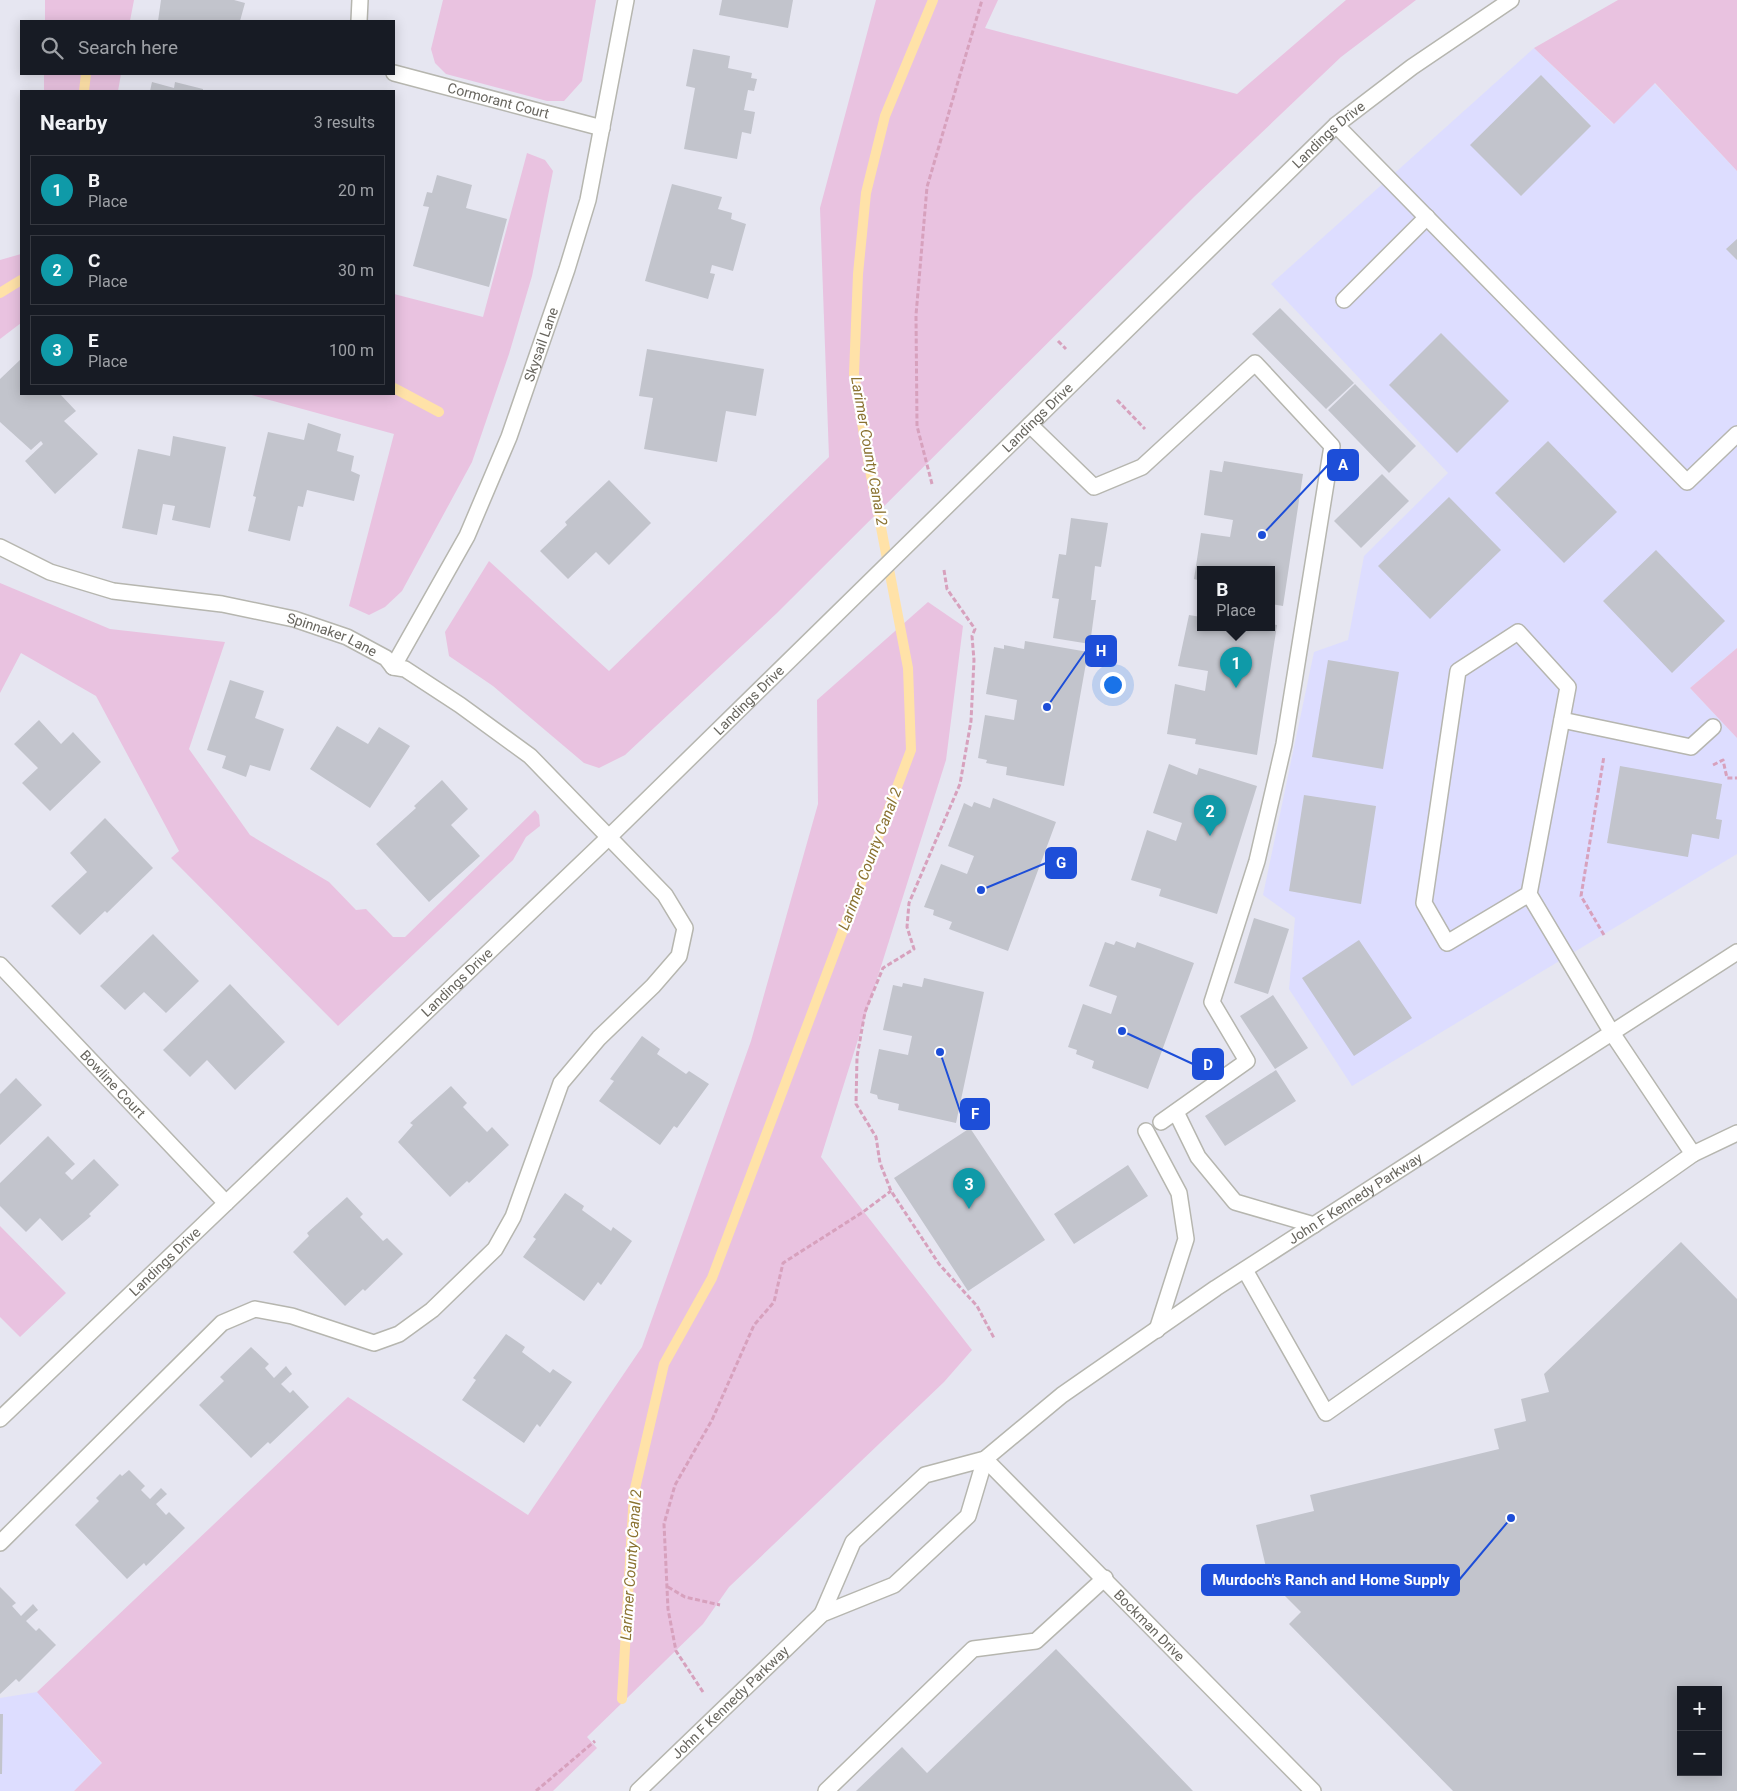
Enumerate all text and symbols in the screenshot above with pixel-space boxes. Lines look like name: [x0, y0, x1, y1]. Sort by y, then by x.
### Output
search box: [20, 20, 395, 75]
icon: search: [38, 34, 66, 62]
text: Search here: [78, 36, 178, 59]
street label: Cormorant Court: [446, 80, 551, 122]
street label: Landings Drive: [1289, 98, 1368, 171]
text: Nearby: [40, 111, 107, 135]
text: 3 results: [314, 113, 375, 132]
text: B: [88, 169, 100, 192]
text: 1: [52, 181, 62, 200]
text: 20 m: [338, 181, 374, 200]
text: Place: [88, 192, 128, 211]
text: C: [88, 249, 100, 272]
text: 2: [52, 261, 62, 280]
text: 30 m: [338, 261, 374, 280]
text: Place: [88, 272, 128, 291]
street label: Skysail Lane: [521, 305, 561, 384]
text: E: [88, 329, 99, 352]
text: 3: [52, 341, 62, 360]
text: 100 m: [329, 341, 374, 360]
text: Place: [88, 352, 128, 371]
water label: Larimer County Canal 2: [847, 375, 891, 527]
street label: Landings Drive: [999, 380, 1076, 455]
callout: A: [1328, 450, 1358, 480]
text: A: [1338, 456, 1349, 474]
popup: [1197, 566, 1275, 631]
text: B: [1216, 578, 1228, 601]
text: Place: [1216, 601, 1256, 620]
street label: Spinnaker Lane: [286, 610, 380, 660]
callout: H: [1086, 636, 1116, 666]
text: H: [1096, 642, 1106, 660]
pin: 1: [1220, 647, 1252, 688]
street label: Landings Drive: [710, 662, 787, 738]
your location: [1100, 672, 1126, 698]
water label: Larimer County Canal 2: [835, 785, 905, 933]
pin: 2: [1194, 795, 1226, 836]
callout: G: [1046, 848, 1076, 878]
text: G: [1056, 854, 1066, 872]
street label: Landings Drive: [418, 945, 496, 1020]
street label: Bowline Court: [77, 1047, 149, 1121]
callout: D: [1193, 1049, 1223, 1079]
text: D: [1203, 1056, 1213, 1074]
callout: F: [961, 1099, 989, 1129]
text: F: [971, 1105, 979, 1123]
street label: John F Kennedy Parkway: [1285, 1149, 1425, 1247]
pin: 3: [953, 1168, 985, 1209]
street label: Landings Drive: [126, 1224, 204, 1299]
water label: Larimer County Canal 2: [617, 1489, 645, 1641]
callout: Murdoch's Ranch and Home Supply: [1202, 1565, 1459, 1595]
text: Murdoch's Ranch and Home Supply: [1212, 1571, 1450, 1589]
street label: Bockman Drive: [1111, 1586, 1188, 1664]
street label: John F Kennedy Parkway: [669, 1642, 792, 1762]
map controls: [1677, 1686, 1722, 1776]
button: +: [1677, 1686, 1722, 1731]
button: −: [1677, 1731, 1722, 1776]

